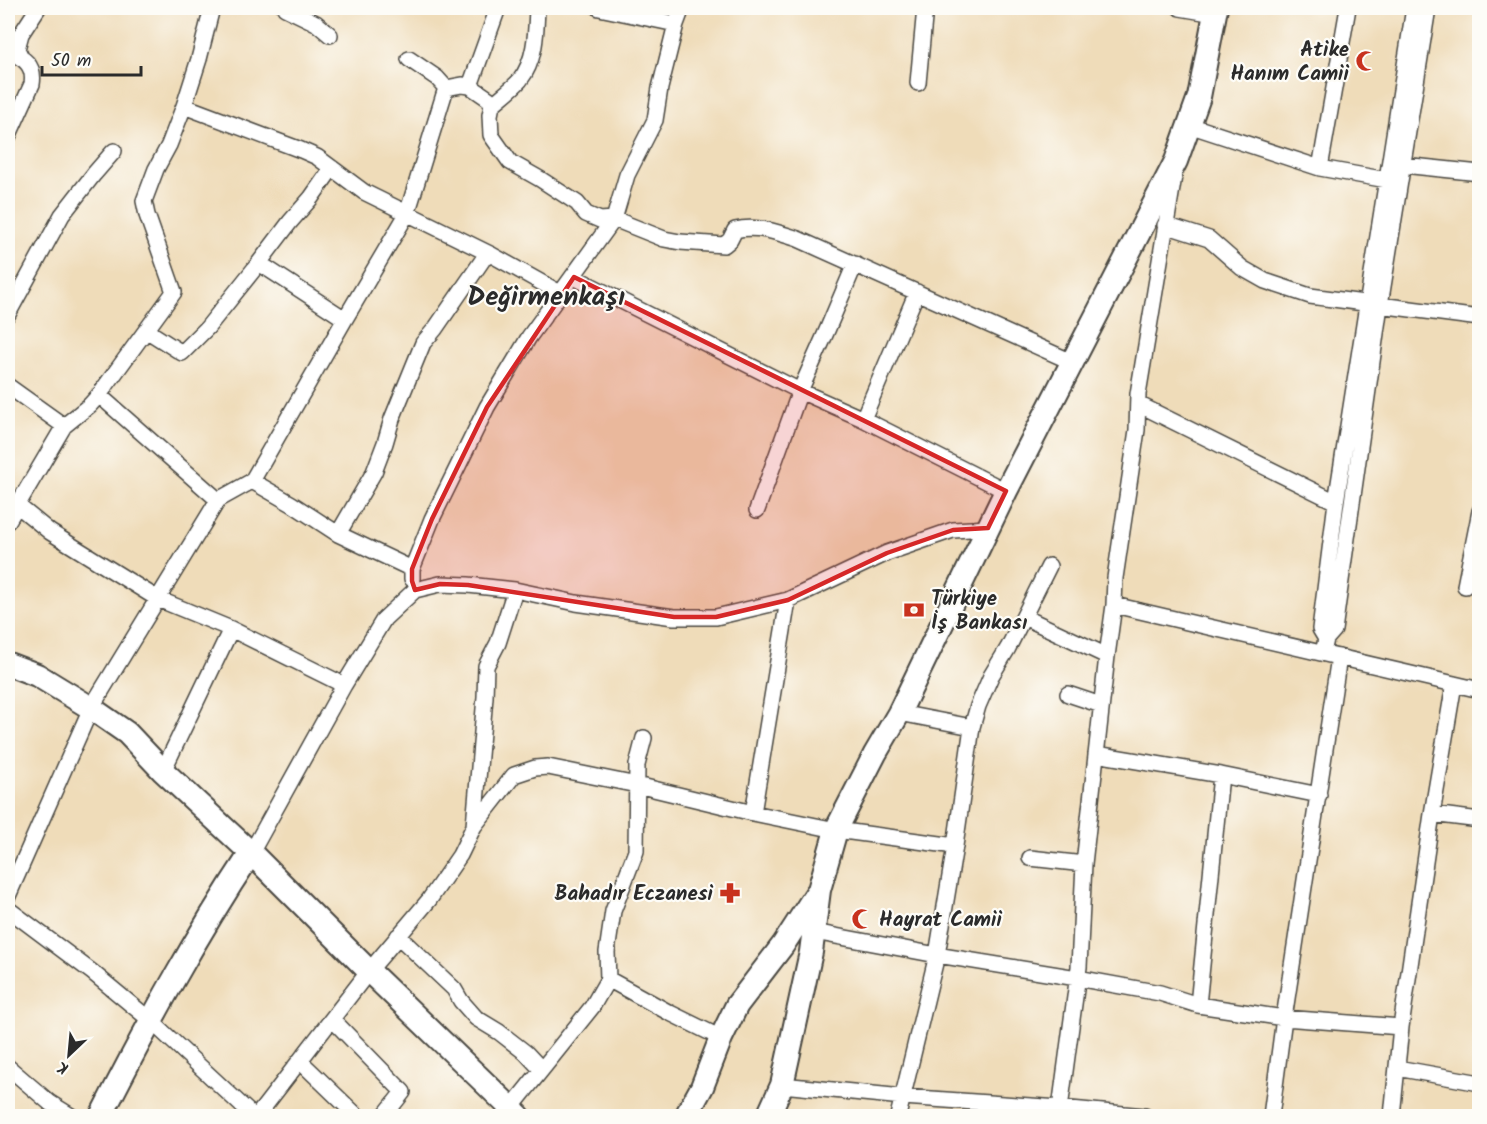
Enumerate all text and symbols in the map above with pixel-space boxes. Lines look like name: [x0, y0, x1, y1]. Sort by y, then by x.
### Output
place label: Atike Hanım Camii: [1230, 34, 1350, 91]
scale bar: [42, 39, 141, 77]
text: 50 m: [51, 47, 91, 76]
mosque icon: Atike Hanım Camii: [1354, 49, 1378, 73]
district label: Değirmenkaşı: [467, 276, 625, 319]
place label: Türkiye İş Bankası: [931, 583, 1028, 640]
bank icon: Türkiye İş Bankası: [902, 598, 926, 622]
place label: Bahadır Eczanesi: [554, 878, 714, 911]
pharmacy icon: Bahadır Eczanesi: [718, 881, 742, 905]
place label: Hayrat Camii: [879, 904, 1002, 937]
mosque icon: Hayrat Camii: [850, 907, 874, 931]
north arrow: [39, 1025, 99, 1085]
text: K: [53, 1054, 73, 1080]

